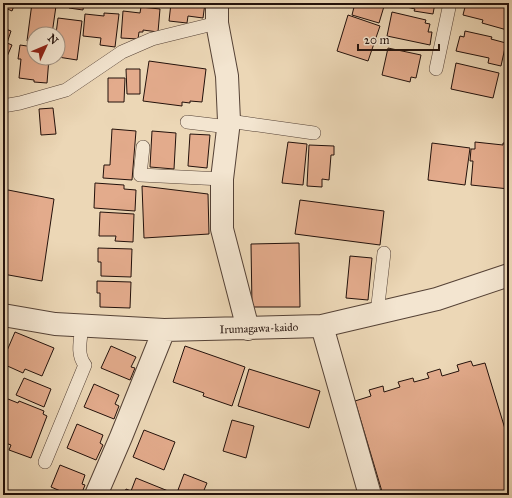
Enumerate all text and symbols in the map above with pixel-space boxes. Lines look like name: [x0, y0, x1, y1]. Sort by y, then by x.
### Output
north arrow: [26, 26, 66, 66]
scale bar: [358, 26, 439, 52]
text: N: [45, 32, 61, 48]
text: 20 m: [364, 33, 390, 47]
street label: Irumagawa-kaido: [220, 321, 299, 336]

